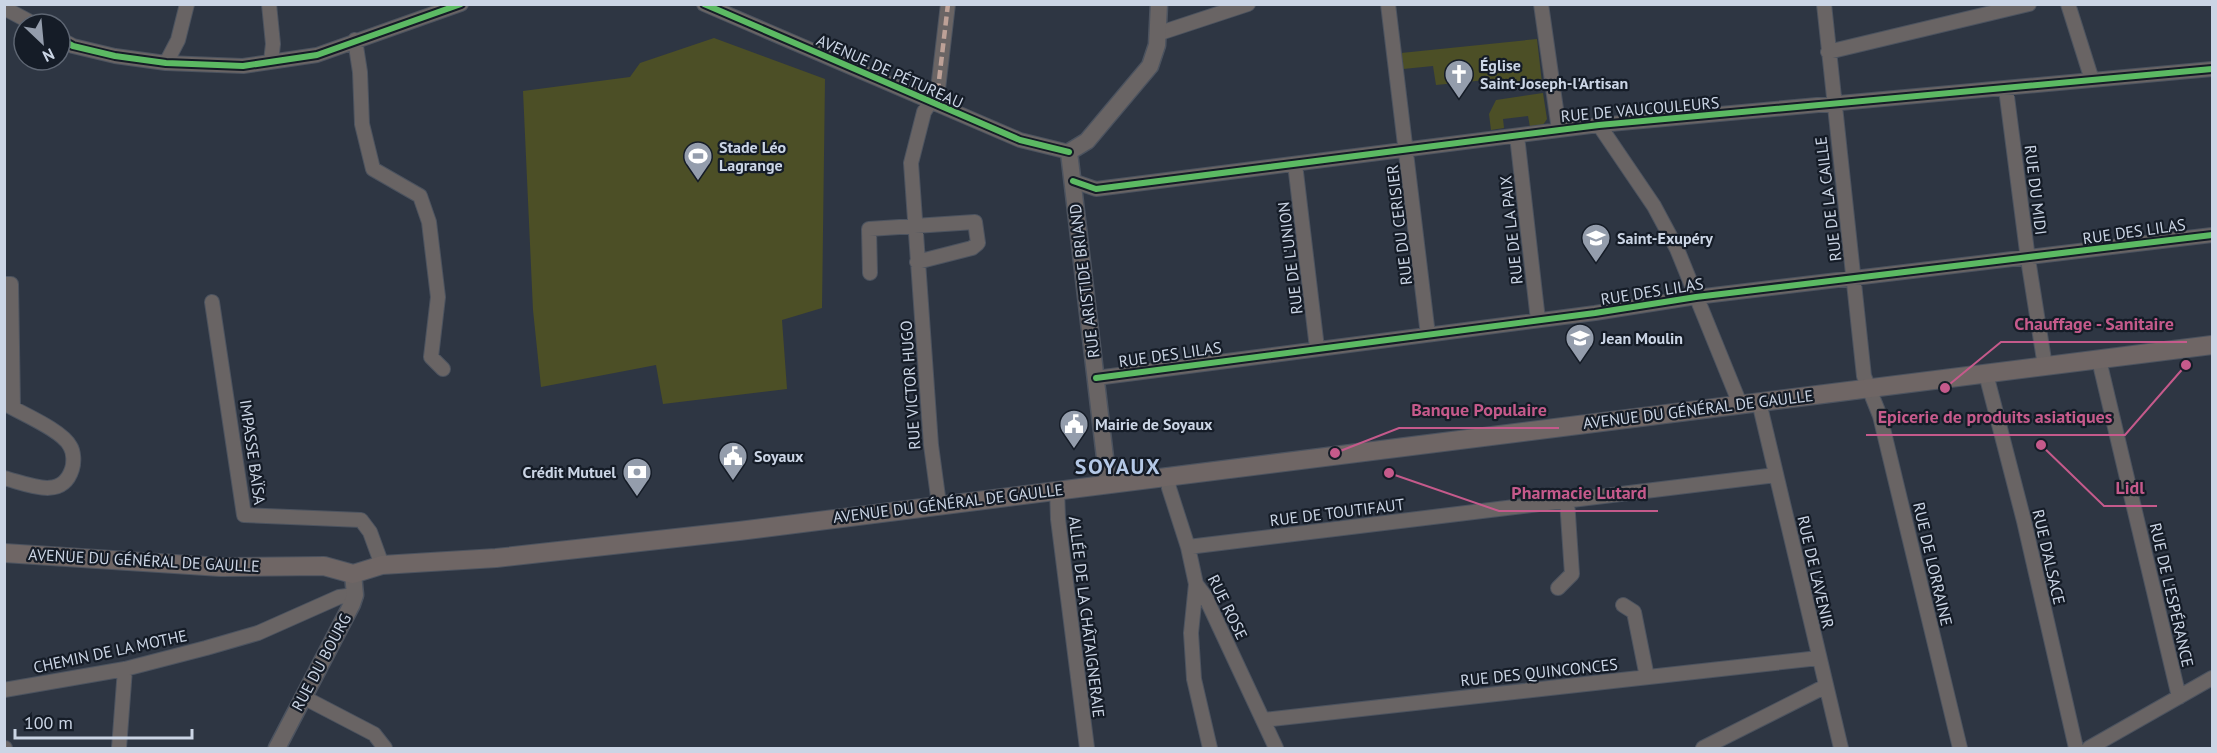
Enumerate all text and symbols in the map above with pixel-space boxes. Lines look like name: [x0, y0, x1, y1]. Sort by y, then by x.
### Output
north arrow: [12, 12, 72, 72]
street label: AVENUE DE PÉTUREAU: [814, 30, 966, 112]
text: N: [39, 44, 58, 67]
place label: Église Saint-Joseph-l'Artisan: [1480, 55, 1628, 93]
church icon: Église Saint-Joseph-l'Artisan: [1443, 58, 1475, 100]
street label: RUE DE VAUCOULEURS: [1560, 92, 1720, 126]
street label: RUE DE LA CAILLE: [1810, 136, 1846, 262]
place label: Stade Léo Lagrange: [719, 137, 787, 175]
sports icon: Stade Léo Lagrange: [682, 140, 714, 182]
street label: RUE DU MIDI: [2021, 144, 2051, 236]
street label: RUE DU CERISIER: [1382, 164, 1416, 286]
street label: RUE DE LA PAIX: [1495, 174, 1527, 285]
street label: RUE DE L'UNION: [1273, 200, 1307, 316]
street label: RUE ARISTIDE BRIAND: [1065, 203, 1103, 359]
street label: RUE DES LILAS: [2081, 214, 2187, 248]
school or university icon: Saint-Exupéry: [1580, 222, 1612, 264]
place label: Saint-Exupéry: [1617, 228, 1713, 248]
street label: RUE DES LILAS: [1599, 273, 1705, 309]
callout: Chauffage - Sanitaire: [2001, 306, 2187, 342]
text: Chauffage - Sanitaire: [2014, 312, 2174, 335]
street label: RUE VICTOR HUGO: [896, 320, 924, 450]
school or university icon: Jean Moulin: [1564, 322, 1596, 364]
place label: Jean Moulin: [1600, 328, 1683, 348]
street label: RUE DES LILAS: [1117, 337, 1223, 371]
street label: AVENUE DU GÉNÉRAL DE GAULLE: [1582, 385, 1814, 433]
callout: Banque Populaire: [1399, 392, 1559, 428]
street label: IMPASSE BAÏSA: [236, 398, 270, 506]
text: Banque Populaire: [1411, 398, 1547, 421]
callout: Epicerie de produits asiatiques: [1866, 399, 2125, 435]
text: Epicerie de produits asiatiques: [1878, 405, 2113, 428]
public building icon: Mairie de Soyaux: [1058, 408, 1090, 450]
place label: Mairie de Soyaux: [1095, 414, 1213, 434]
public building icon: Soyaux: [717, 440, 749, 482]
place label: Soyaux: [754, 446, 804, 466]
district label: SOYAUX: [1075, 452, 1161, 480]
bank icon: Crédit Mutuel: [621, 456, 653, 498]
place label: Crédit Mutuel: [522, 462, 616, 482]
callout: Lidl: [2104, 470, 2157, 506]
callout: Pharmacie Lutard: [1499, 475, 1658, 511]
text: Lidl: [2115, 476, 2145, 499]
street label: AVENUE DU GÉNÉRAL DE GAULLE: [832, 479, 1064, 527]
text: Pharmacie Lutard: [1511, 481, 1647, 504]
street label: RUE DE TOUTIFAUT: [1268, 494, 1406, 530]
street label: RUE DE LORRAINE: [1909, 500, 1957, 628]
street label: RUE D'ALSACE: [2028, 508, 2070, 606]
street label: RUE DE L'AVENIR: [1793, 514, 1839, 630]
street label: ALLÉE DE LA CHÂTAIGNERAIE: [1065, 515, 1109, 719]
street label: RUE DE L'ESPÉRANCE: [2146, 521, 2198, 669]
street label: AVENUE DU GÉNÉRAL DE GAULLE: [28, 544, 260, 576]
street label: RUE ROSE: [1204, 571, 1252, 643]
street label: RUE DU BOURG: [287, 610, 355, 714]
street label: CHEMIN DE LA MOTHE: [31, 625, 189, 677]
street label: RUE DES QUINCONCES: [1459, 654, 1619, 690]
scale bar: [15, 702, 192, 740]
text: 100 m: [24, 711, 73, 734]

